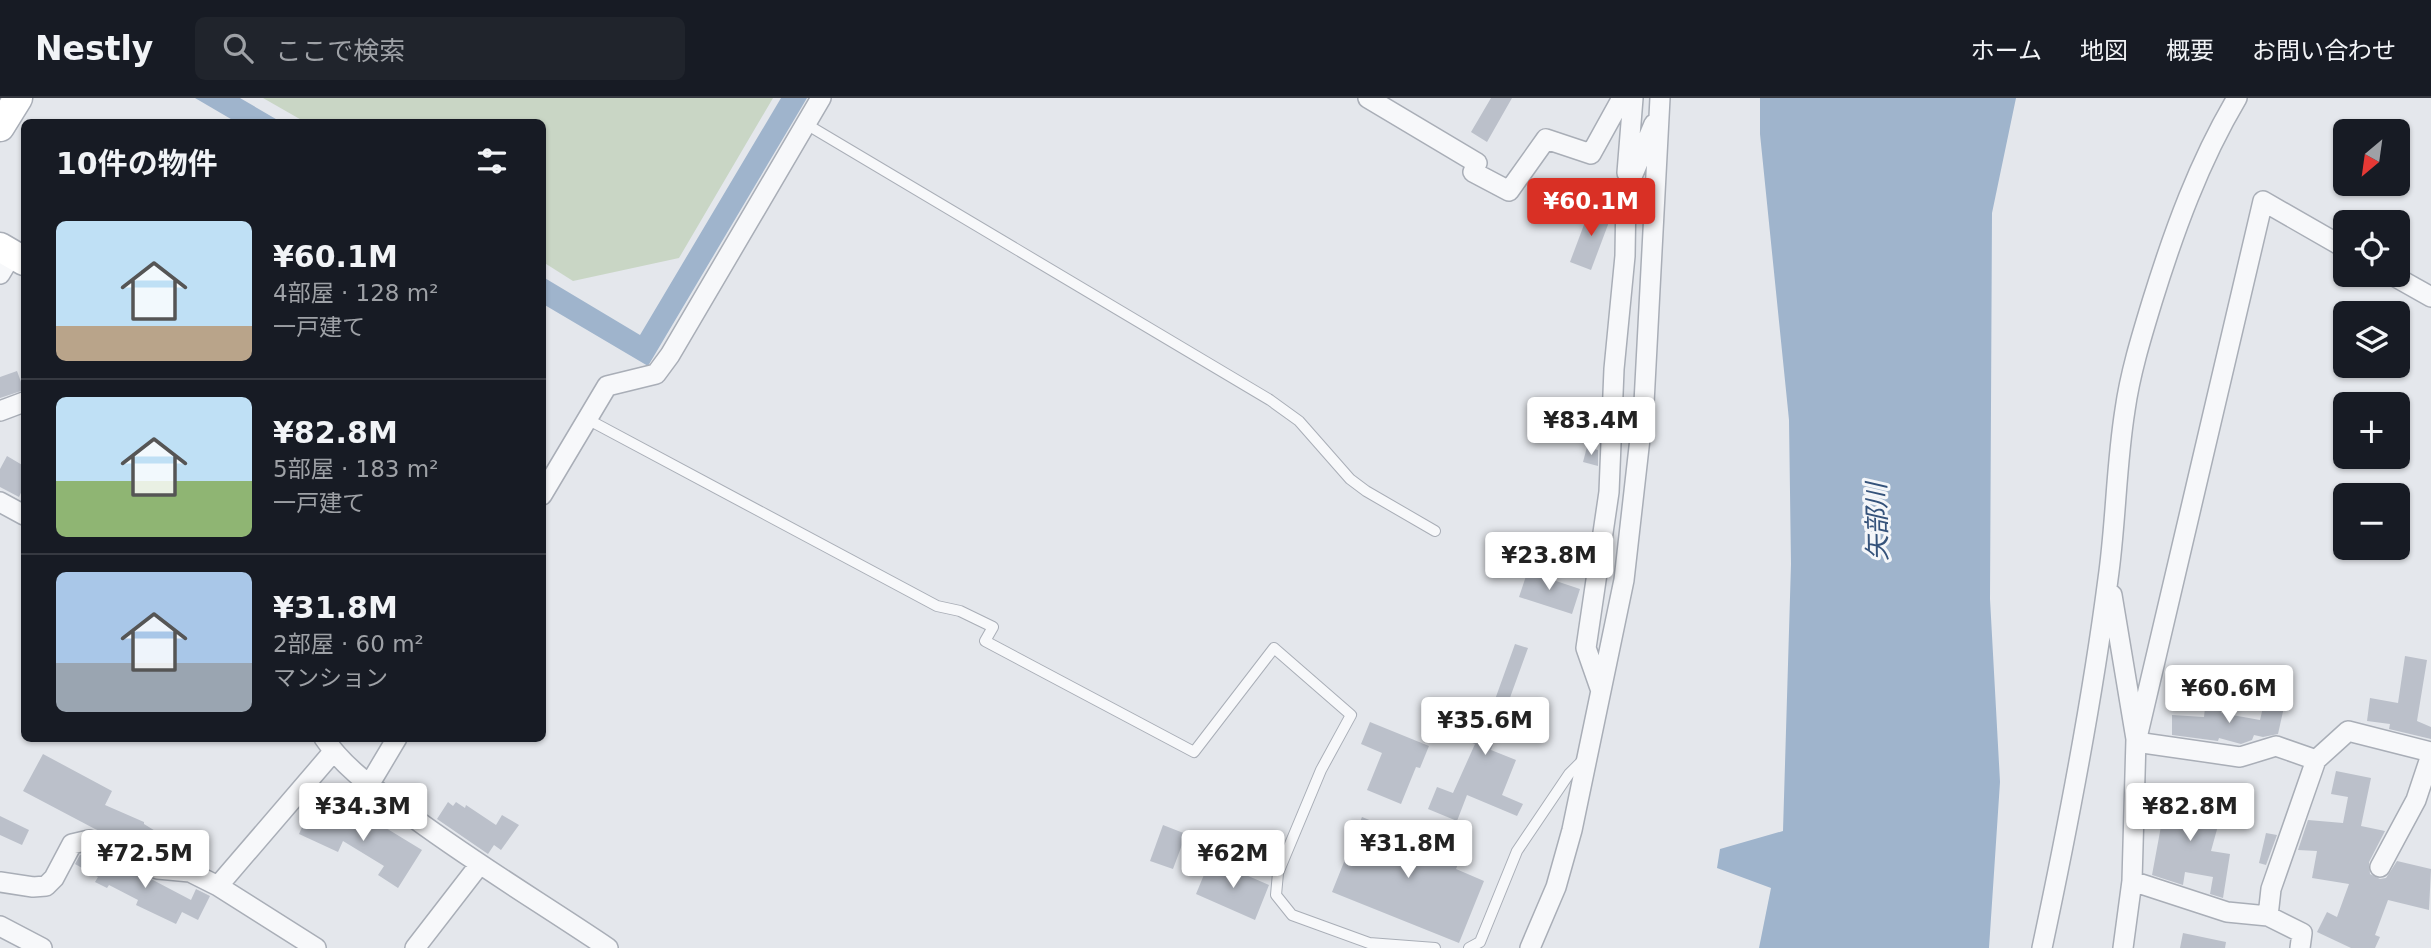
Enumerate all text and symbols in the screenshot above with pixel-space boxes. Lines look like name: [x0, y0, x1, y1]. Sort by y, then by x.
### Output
search box: [195, 17, 685, 80]
text: Nestly: [35, 29, 153, 68]
icon: search: [219, 29, 257, 67]
text: ここで検索: [275, 36, 405, 66]
text: ホーム: [1971, 37, 2042, 65]
text: 地図: [2080, 37, 2128, 65]
text: 概要: [2166, 37, 2214, 65]
text: お問い合わせ: [2252, 37, 2396, 65]
north arrow: [2333, 119, 2410, 196]
map controls: [2333, 119, 2410, 560]
icon: filters: [473, 142, 511, 180]
text: 10件の物件: [56, 146, 218, 181]
pin: ¥60.1M: [1534, 178, 1648, 238]
text: ¥60.1M: [1543, 188, 1639, 214]
button: locate: [2333, 210, 2410, 287]
text: ¥60.1M: [273, 239, 398, 274]
icon: home: [112, 249, 196, 333]
text: 4部屋 · 128 m²: [273, 280, 438, 306]
button: layers: [2333, 301, 2410, 378]
text: 一戸建て: [273, 314, 365, 340]
button: +: [2333, 392, 2410, 469]
pin: ¥83.4M: [1534, 398, 1648, 457]
text: ¥83.4M: [1543, 407, 1639, 433]
text: ¥82.8M: [273, 415, 398, 450]
icon: home: [112, 425, 196, 509]
text: 5部屋 · 183 m²: [273, 456, 438, 482]
water label: 矢部川: [1861, 480, 1893, 561]
button: −: [2333, 483, 2410, 560]
text: 一戸建て: [273, 490, 365, 516]
pin: ¥23.8M: [1492, 532, 1606, 592]
text: ¥23.8M: [1501, 542, 1597, 568]
text: ¥31.8M: [273, 590, 398, 625]
icon: home: [112, 600, 196, 684]
text: 2部屋 · 60 m²: [273, 631, 424, 657]
text: マンション: [273, 665, 388, 691]
pin: ¥60.6M: [2172, 666, 2286, 725]
text: ¥60.6M: [2181, 675, 2277, 701]
pin: ¥35.6M: [1428, 698, 1542, 757]
text: ¥35.6M: [1437, 707, 1533, 733]
pin: ¥34.3M: [306, 784, 420, 843]
pin: ¥82.8M: [2133, 784, 2247, 843]
text: ¥34.3M: [315, 793, 411, 819]
text: ¥82.8M: [2142, 793, 2238, 819]
pin: ¥31.8M: [1351, 820, 1465, 880]
pin: ¥72.5M: [88, 830, 202, 890]
pin: ¥62M: [1192, 830, 1274, 890]
text: ¥31.8M: [1360, 830, 1456, 856]
text: ¥72.5M: [97, 840, 193, 866]
text: ¥62M: [1198, 840, 1268, 866]

